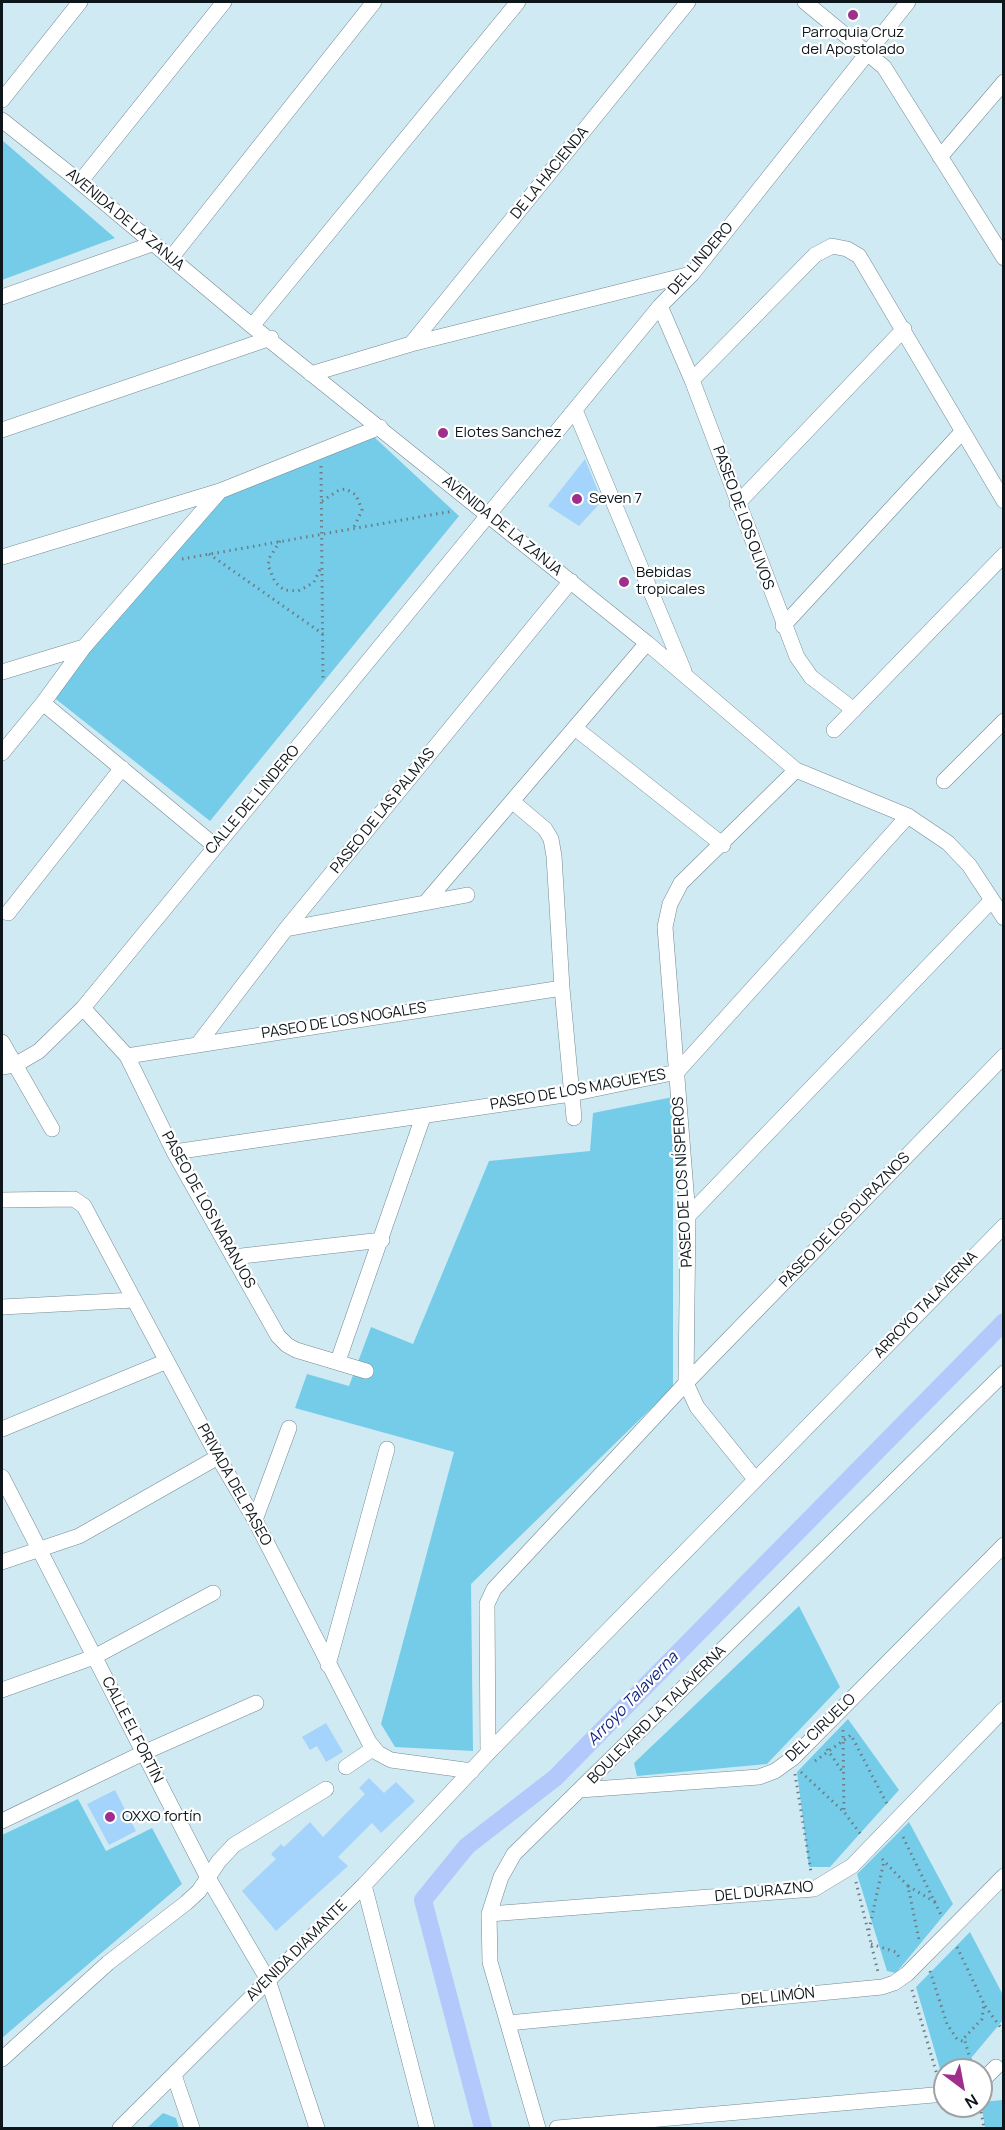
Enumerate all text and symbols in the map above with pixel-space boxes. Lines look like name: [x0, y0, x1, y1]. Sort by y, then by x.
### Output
marker: Parroquia Cruz del Apostolado: [846, 8, 860, 22]
place label: Parroquia Cruz del Apostolado: [801, 24, 905, 59]
street label: DE LA HACIENDA: [507, 123, 593, 223]
street label: AVENIDA DE LA ZANJA: [62, 165, 188, 275]
street label: DEL LINDERO: [665, 219, 737, 299]
place label: Elotes Sanchez: [455, 424, 562, 442]
marker: Elotes Sanchez: [436, 426, 450, 440]
street label: PASEO DE LOS OLIVOS: [709, 444, 777, 592]
street label: AVENIDA DE LA ZANJA: [438, 472, 566, 580]
place label: Seven 7: [589, 490, 642, 508]
marker: Seven 7: [570, 492, 584, 506]
place label: Bebidas tropicales: [636, 564, 705, 599]
marker: Bebidas tropicales: [617, 575, 631, 589]
street label: CALLE DEL LINDERO: [202, 742, 304, 858]
street label: PASEO DE LAS PALMAS: [327, 745, 439, 877]
street label: PASEO DE LOS NOGALES: [260, 999, 428, 1043]
street label: PASEO DE LOS MAGUEYES: [489, 1066, 667, 1114]
street label: PASEO DE LOS NÍSPEROS: [670, 1096, 696, 1268]
street label: PASEO DE LOS NARANJOS: [157, 1128, 259, 1292]
street label: PASEO DE LOS DURAZNOS: [776, 1149, 914, 1291]
street label: ARROYO TALAVERNA: [870, 1248, 982, 1362]
street label: PRIVADA DEL PASEO: [193, 1421, 275, 1549]
street label: BOULEVARD LA TALAVERNA: [584, 1642, 730, 1788]
water label: Arroyo Talaverna: [584, 1648, 682, 1750]
street label: CALLE EL FORTÍN: [98, 1674, 166, 1786]
street label: DEL CIRUELO: [782, 1690, 860, 1766]
place label: OXXO fortín: [122, 1808, 201, 1826]
marker: OXXO fortín: [103, 1810, 117, 1824]
street label: DEL DURAZNO: [714, 1878, 814, 1906]
street label: AVENIDA DIAMANTE: [243, 1897, 351, 2005]
street label: DEL LIMÓN: [740, 1984, 816, 2010]
north arrow: [933, 2058, 993, 2118]
text: N: [961, 2089, 982, 2114]

